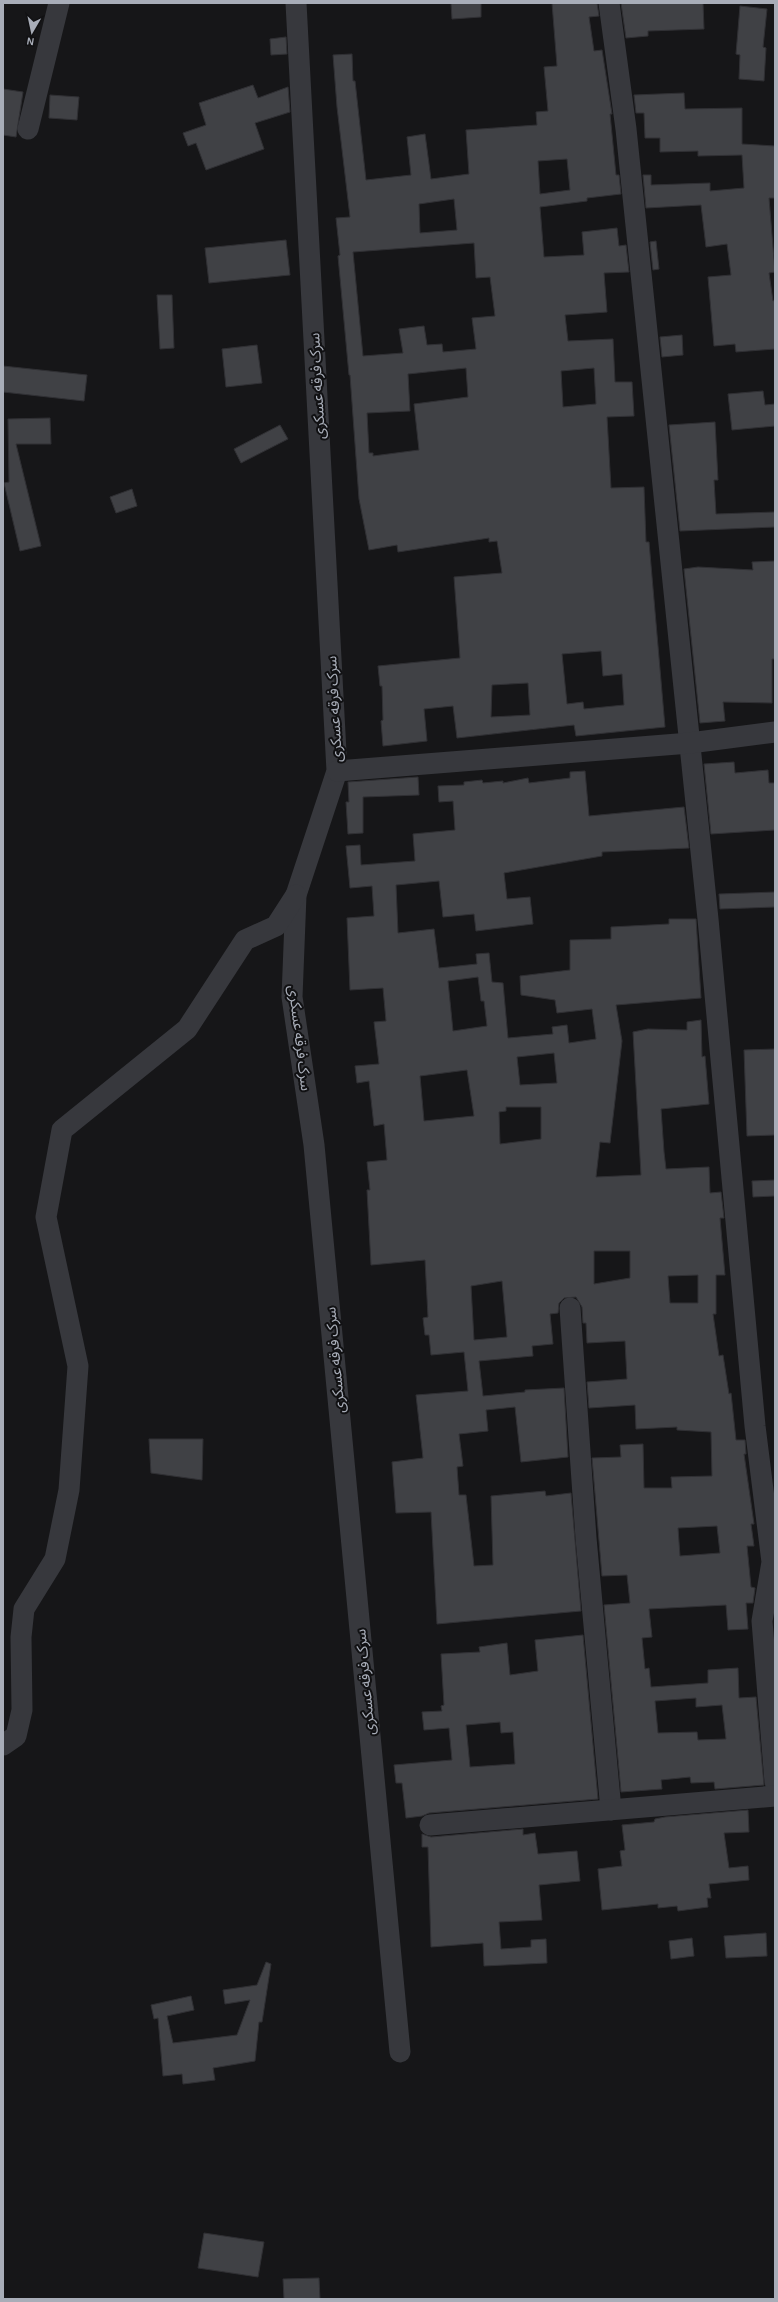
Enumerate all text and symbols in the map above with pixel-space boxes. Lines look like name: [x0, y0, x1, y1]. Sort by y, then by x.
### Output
north arrow: [12, 12, 52, 52]
text: N: [26, 35, 35, 47]
street label: سرک فرقه عسکری: [307, 332, 329, 440]
street label: سرک فرقه عسکری: [324, 655, 346, 763]
street label: سرک فرقه عسکری: [285, 984, 313, 1092]
street label: سرک فرقه عسکری: [323, 1306, 349, 1414]
street label: سرک فرقه عسکری: [353, 1628, 379, 1736]

